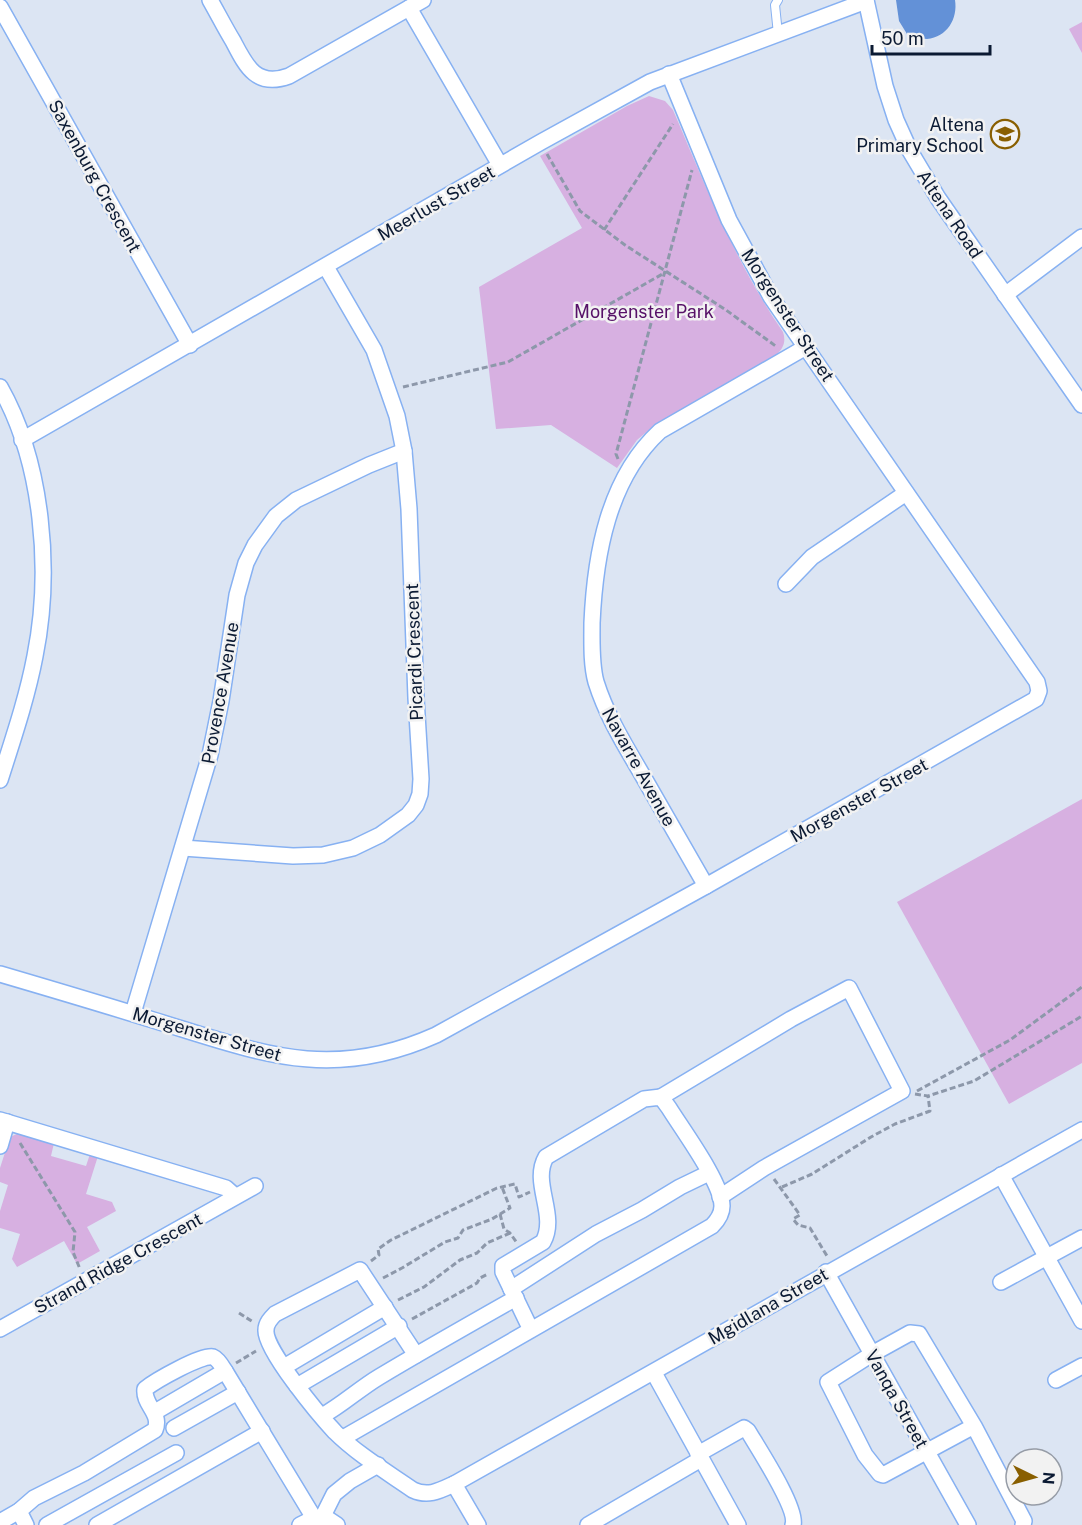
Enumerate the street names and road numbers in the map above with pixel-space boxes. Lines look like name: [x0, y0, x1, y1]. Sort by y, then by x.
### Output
street label: Saxenburg Crescent: [44, 96, 146, 256]
street label: Meerlust Street: [374, 161, 498, 245]
street label: Altena Road: [913, 166, 987, 262]
street label: Morgenster Street: [737, 245, 839, 385]
street label: Picardi Crescent: [401, 583, 427, 721]
street label: Provence Avenue: [197, 620, 243, 766]
street label: Navarre Avenue: [598, 704, 680, 830]
street label: Morgenster Street: [787, 753, 931, 847]
street label: Morgenster Street: [130, 1003, 284, 1065]
street label: Strand Ridge Crescent: [30, 1208, 206, 1318]
street label: Mgidlana Street: [704, 1263, 832, 1349]
street label: Vanqa Street: [861, 1346, 933, 1452]

